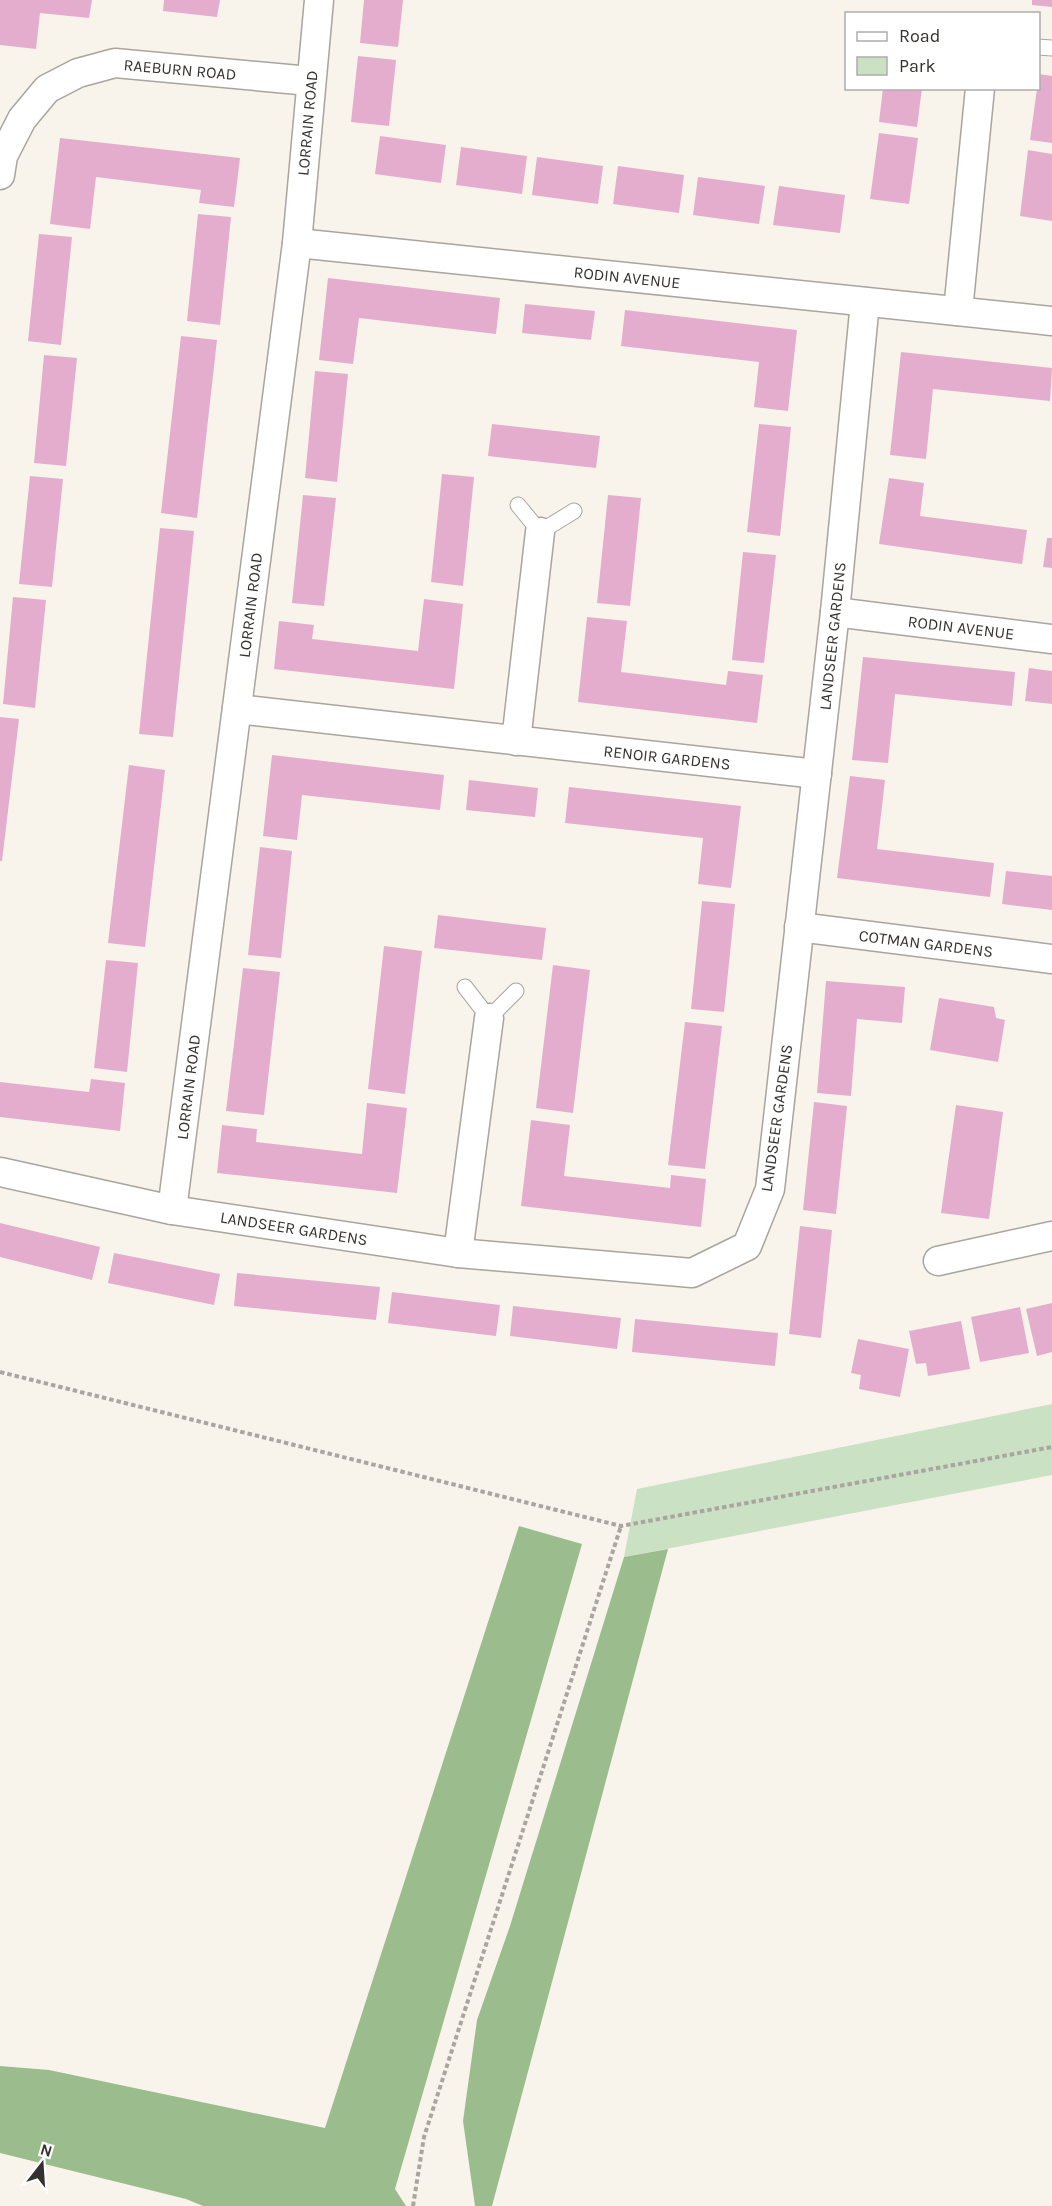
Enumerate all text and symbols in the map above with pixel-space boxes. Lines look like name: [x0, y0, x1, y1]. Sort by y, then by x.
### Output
legend: [845, 12, 1040, 90]
text: Road: [899, 25, 940, 47]
street label: RAEBURN ROAD: [123, 55, 237, 84]
text: Park: [899, 55, 936, 77]
street label: LORRAIN ROAD: [293, 70, 322, 177]
street label: RODIN AVENUE: [573, 262, 681, 293]
street label: LORRAIN ROAD: [235, 551, 266, 659]
street label: LANDSEER GARDENS: [815, 561, 850, 711]
street label: RODIN AVENUE: [907, 612, 1015, 643]
street label: RENOIR GARDENS: [602, 741, 731, 774]
street label: COTMAN GARDENS: [858, 926, 994, 961]
street label: LORRAIN ROAD: [173, 1033, 204, 1141]
street label: LANDSEER GARDENS: [757, 1043, 796, 1193]
street label: LANDSEER GARDENS: [219, 1207, 369, 1250]
north arrow: [12, 2134, 72, 2194]
text: N: [38, 2139, 55, 2161]

